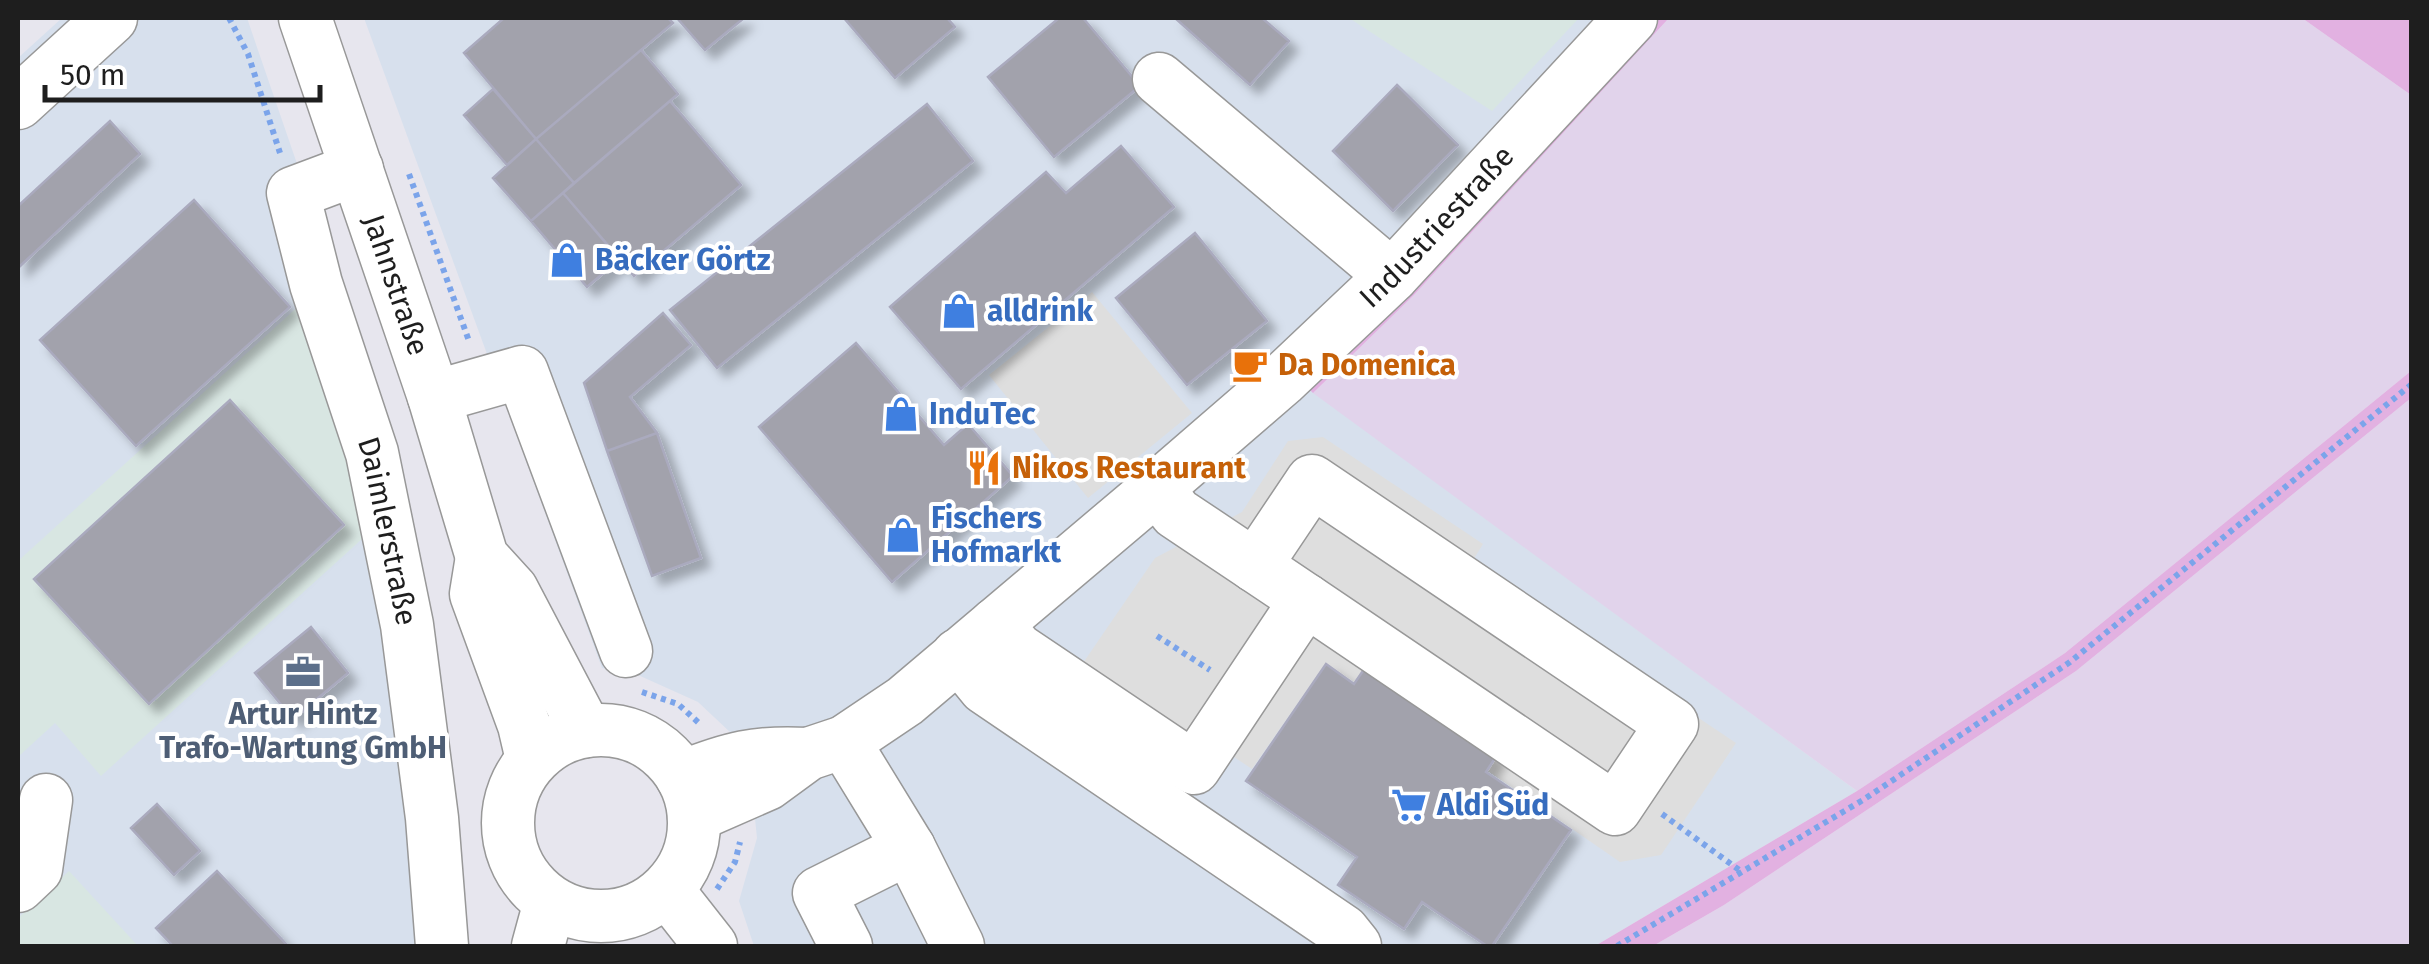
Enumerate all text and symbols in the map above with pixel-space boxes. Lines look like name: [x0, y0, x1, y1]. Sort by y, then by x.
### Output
scale bar: [45, 40, 320, 102]
text: 50 m: [60, 57, 125, 93]
street label: Industriestraße: [1352, 138, 1521, 315]
street label: Jahnstraße: [355, 210, 437, 360]
shop icon: Bäcker Görtz: [548, 241, 586, 279]
place label: Bäcker Görtz: [595, 242, 771, 278]
shop icon: alldrink: [940, 292, 978, 330]
place label: alldrink: [987, 293, 1094, 329]
cafe icon: Da Domenica: [1231, 346, 1269, 384]
place label: Da Domenica: [1278, 347, 1456, 383]
shop icon: InduTec: [882, 395, 920, 433]
place label: InduTec: [929, 396, 1036, 432]
street label: Daimlerstraße: [350, 432, 425, 629]
restaurant icon: Nikos Restaurant: [965, 449, 1003, 487]
place label: Nikos Restaurant: [1012, 450, 1246, 486]
place label: Fischers Hofmarkt: [931, 500, 1062, 570]
shop icon: Fischers Hofmarkt: [884, 516, 922, 554]
office icon: Artur Hintz Trafo-Wartung GmbH: [284, 653, 322, 691]
place label: Artur Hintz Trafo-Wartung GmbH: [159, 696, 447, 766]
supermarket icon: Aldi Süd: [1390, 786, 1428, 824]
place label: Aldi Süd: [1436, 787, 1549, 823]

